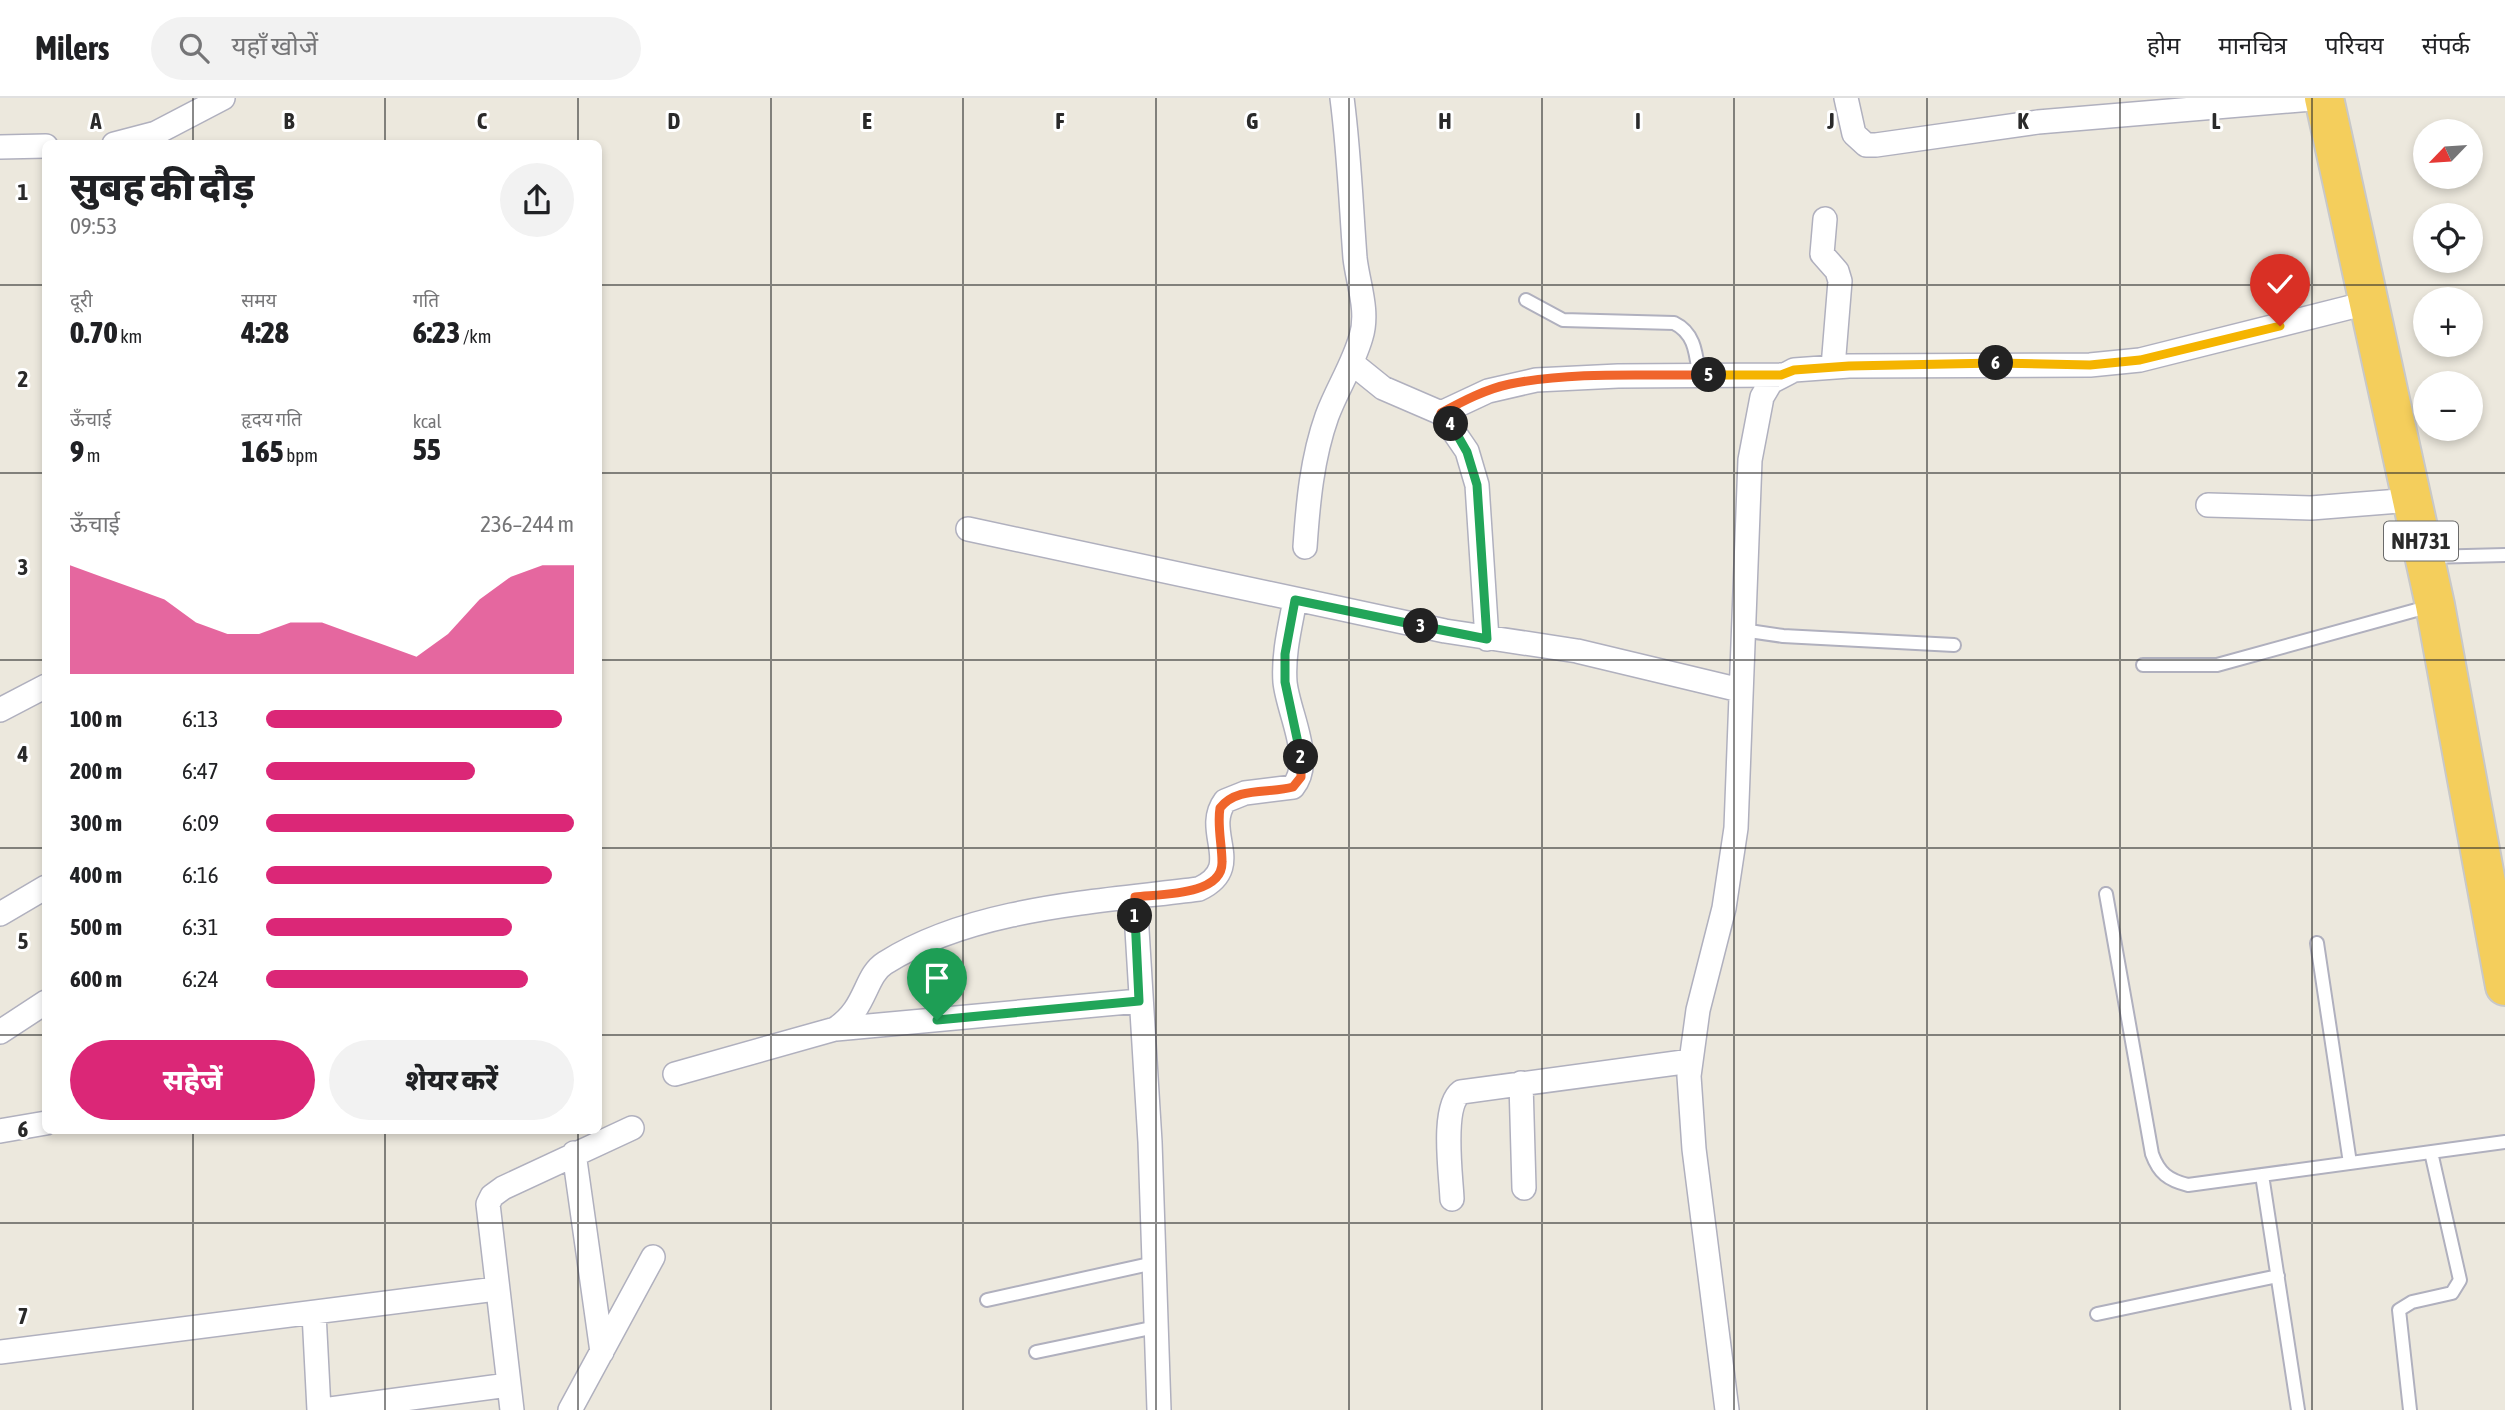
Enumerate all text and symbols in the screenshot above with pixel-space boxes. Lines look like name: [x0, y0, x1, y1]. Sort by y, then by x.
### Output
search box: [151, 17, 641, 80]
text: Milers: [35, 29, 109, 67]
icon: search: [175, 29, 213, 67]
text: यहाँ खोजें: [231, 31, 318, 61]
text: होम: [2147, 32, 2180, 59]
text: मानचित्र: [2218, 32, 2287, 59]
text: परिचय: [2325, 32, 2384, 59]
text: संपर्क: [2422, 32, 2470, 59]
text: A: [89, 108, 102, 134]
text: B: [284, 108, 295, 134]
text: C: [477, 108, 488, 134]
text: D: [668, 108, 681, 134]
text: E: [862, 108, 872, 134]
text: F: [1055, 108, 1065, 134]
text: G: [1246, 108, 1258, 134]
text: H: [1438, 108, 1452, 134]
text: I: [1635, 108, 1641, 134]
text: J: [1826, 108, 1835, 134]
text: K: [2017, 108, 2029, 134]
text: L: [2212, 108, 2221, 134]
north arrow: [2413, 119, 2483, 189]
map controls: [2413, 119, 2483, 441]
button: share: [500, 163, 574, 237]
text: सुबह की दौड़: [70, 165, 254, 208]
text: 1: [18, 179, 29, 205]
button: locate: [2413, 203, 2483, 273]
text: 09:53: [70, 213, 117, 239]
pin: [2250, 254, 2310, 326]
icon: check: [2261, 265, 2299, 303]
button: +: [2413, 287, 2483, 357]
text: दूरी: [70, 289, 93, 311]
text: समय: [241, 289, 277, 311]
text: गति: [413, 289, 439, 311]
text: 0.70: [70, 315, 118, 349]
text: 4:28: [241, 315, 289, 349]
text: 6:23: [413, 315, 460, 349]
text: km: [118, 325, 142, 347]
text: /km: [460, 325, 491, 347]
pin: 6: [1979, 345, 2014, 380]
text: 6: [1991, 351, 2000, 373]
pin: 5: [1692, 358, 1726, 392]
text: 5: [1704, 363, 1713, 385]
text: 2: [18, 366, 28, 392]
button: −: [2413, 371, 2483, 441]
pin: 4: [1434, 406, 1468, 442]
text: ऊँचाई: [70, 408, 111, 430]
text: हृदय गति: [241, 408, 302, 430]
text: kcal: [413, 410, 442, 432]
text: 4: [1446, 412, 1455, 434]
text: 55: [413, 432, 441, 466]
text: 9: [70, 434, 84, 468]
text: 165: [241, 434, 284, 468]
text: m: [84, 444, 100, 466]
text: bpm: [284, 444, 318, 466]
text: ऊँचाई: [70, 511, 120, 537]
text: 236–244 m: [480, 511, 574, 537]
road number: NH731: [2384, 522, 2458, 560]
text: 3: [18, 554, 28, 580]
pin: 3: [1404, 608, 1438, 644]
text: 3: [1416, 614, 1425, 636]
text: 100 m: [70, 706, 122, 732]
text: 6:13: [182, 706, 219, 732]
pin: 2: [1284, 740, 1318, 774]
text: 4: [17, 741, 29, 767]
text: 2: [1296, 745, 1305, 767]
text: 200 m: [70, 758, 122, 784]
text: 6:47: [182, 758, 219, 784]
text: 300 m: [70, 810, 122, 836]
text: 6:09: [182, 810, 219, 836]
text: 400 m: [70, 862, 122, 888]
text: 6:16: [182, 862, 219, 888]
pin: 1: [1118, 898, 1152, 934]
text: 1: [1130, 904, 1139, 926]
text: 500 m: [70, 914, 122, 940]
text: 6:31: [182, 914, 219, 940]
text: 5: [18, 928, 29, 954]
pin: [907, 948, 967, 1020]
icon: arrive: [918, 959, 956, 997]
text: 600 m: [70, 966, 122, 992]
text: 6:24: [182, 966, 219, 992]
button: सहेजें: [70, 1040, 315, 1120]
button: शेयर करें: [329, 1040, 574, 1120]
text: 6: [18, 1116, 29, 1142]
text: 7: [18, 1303, 28, 1329]

